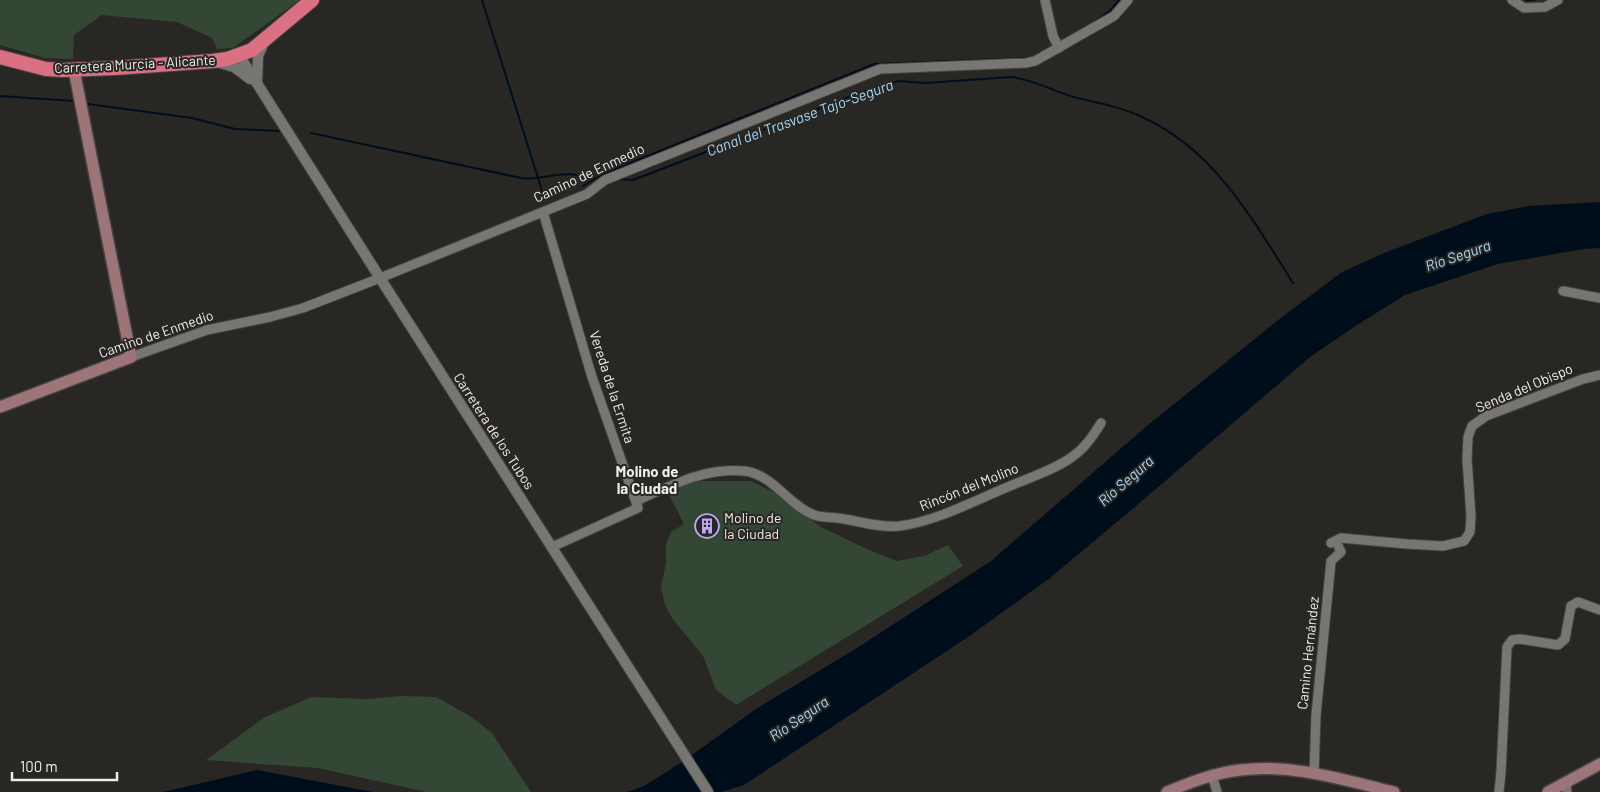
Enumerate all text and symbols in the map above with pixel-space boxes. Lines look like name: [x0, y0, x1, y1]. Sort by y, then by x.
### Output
street label: Carretera Murcia - Alicante: [54, 51, 216, 76]
water label: Canal del Trasvase Tajo-Segura: [704, 75, 896, 159]
street label: Camino de Enmedio: [531, 139, 647, 206]
water label: Río Segura: [1423, 236, 1493, 275]
street label: Camino de Enmedio: [96, 306, 215, 361]
street label: Vereda de la Ermita: [586, 329, 639, 445]
street label: Senda del Obispo: [1473, 359, 1575, 416]
street label: Carretera de los Tubos: [450, 369, 539, 492]
water label: Río Segura: [1094, 451, 1157, 509]
street label: Rincón del Molino: [917, 459, 1021, 514]
district label: Molino de la Ciudad: [616, 462, 678, 497]
place label: Molino de la Ciudad: [724, 509, 781, 542]
building icon: Molino de la Ciudad: [694, 513, 720, 539]
street label: Camino Hernández: [1293, 595, 1322, 710]
water label: Río Segura: [765, 692, 832, 745]
scale bar: [12, 750, 118, 782]
text: 100 m: [20, 757, 58, 775]

